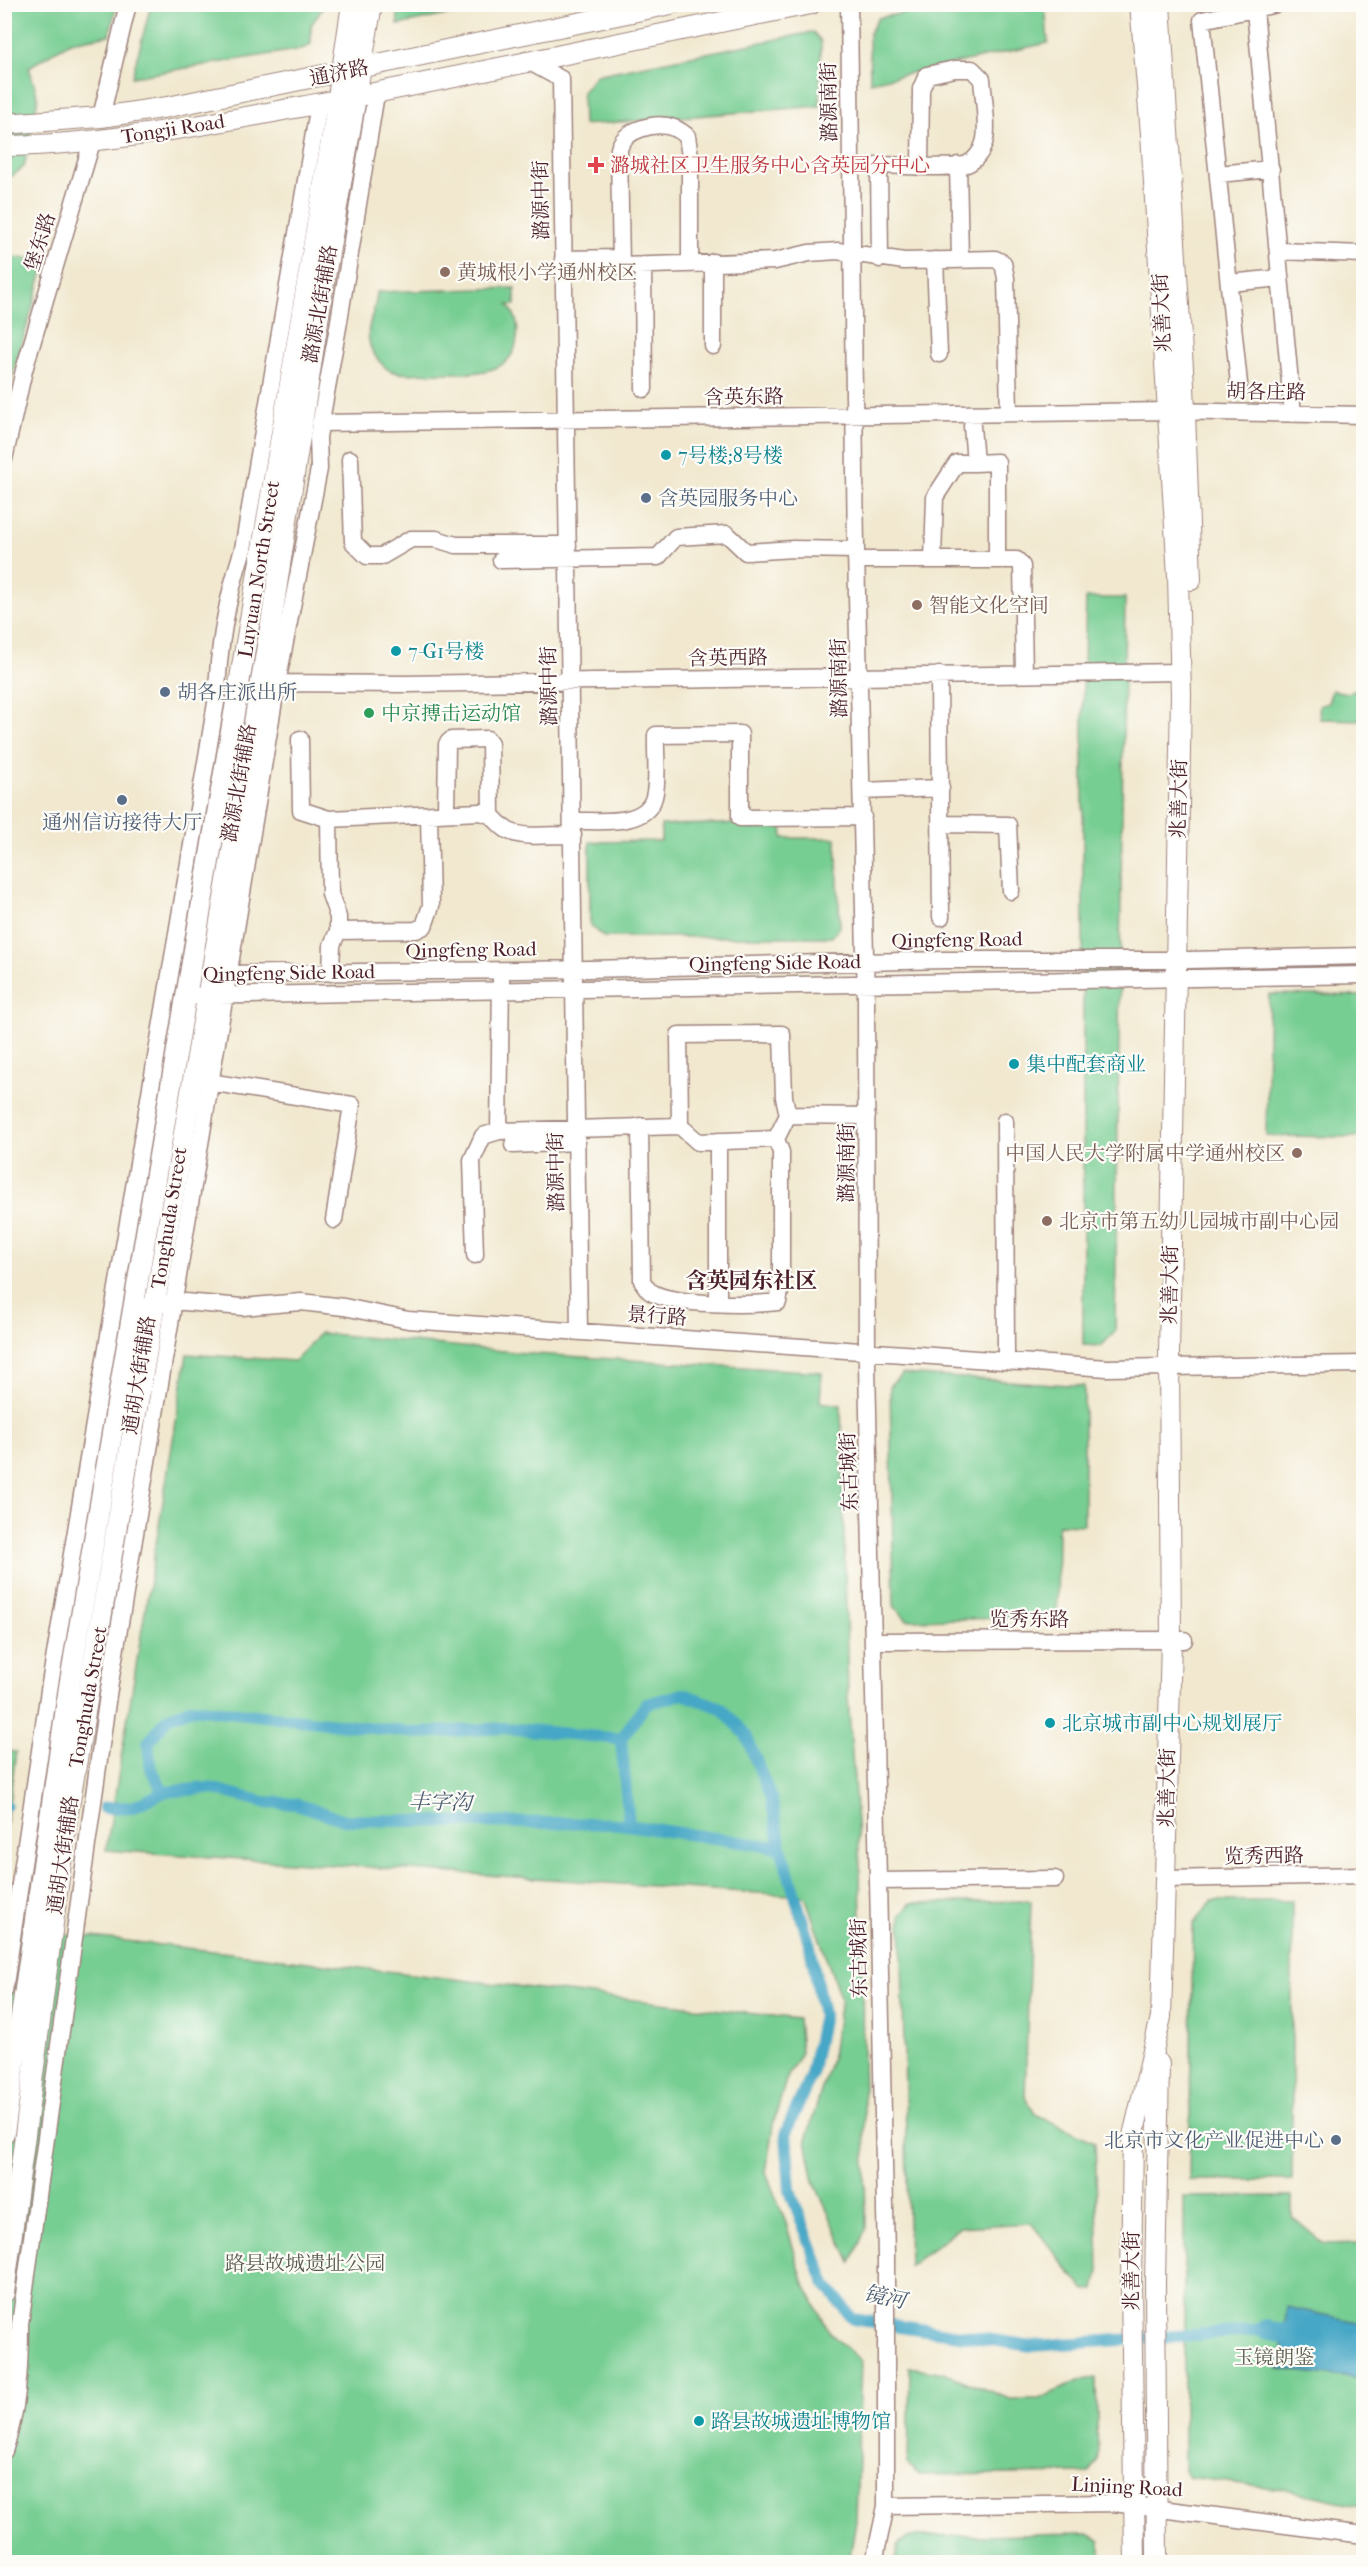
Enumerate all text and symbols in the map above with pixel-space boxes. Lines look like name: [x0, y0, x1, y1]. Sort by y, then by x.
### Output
street label: 通济路: [307, 56, 371, 90]
street label: 潞源南街: [817, 62, 841, 142]
street label: Tongji Road: [120, 109, 227, 149]
place label: 潞城社区卫生服务中心含英园分中心: [610, 154, 930, 177]
marker: 潞城社区卫生服务中心含英园分中心: [587, 156, 605, 174]
street label: 潞源中街: [529, 160, 553, 240]
street label: 堡东路: [20, 210, 60, 274]
street label: 潞源北街辅路: [298, 243, 342, 365]
place label: 黄城根小学通州校区: [457, 261, 637, 284]
marker: 黄城根小学通州校区: [438, 265, 452, 279]
street label: 兆善大街: [1148, 272, 1176, 354]
street label: 胡各庄路: [1226, 380, 1306, 404]
street label: 含英东路: [704, 385, 784, 409]
place label: 7号楼;8号楼: [678, 444, 783, 467]
marker: 7号楼;8号楼: [659, 448, 673, 462]
street label: Luyuan North Street: [234, 479, 284, 659]
place label: 含英园服务中心: [658, 487, 798, 510]
marker: 含英园服务中心: [639, 491, 653, 505]
place label: 智能文化空间: [929, 594, 1049, 617]
marker: 智能文化空间: [910, 598, 924, 612]
street label: 潞源南街: [827, 638, 851, 718]
place label: 7-G1号楼: [408, 640, 484, 663]
marker: 7-G1号楼: [389, 644, 403, 658]
street label: 潞源中街: [537, 646, 561, 726]
street label: 含英西路: [688, 646, 768, 670]
place label: 胡各庄派出所: [177, 681, 297, 704]
marker: 胡各庄派出所: [158, 685, 172, 699]
place label: 中京搏击运动馆: [381, 702, 521, 725]
marker: 中京搏击运动馆: [362, 706, 376, 720]
street label: 潞源北街辅路: [217, 722, 261, 844]
street label: 兆善大街: [1167, 759, 1191, 839]
marker: 通州信访接待大厅: [115, 793, 129, 807]
place label: 通州信访接待大厅: [42, 811, 202, 834]
street label: Qingfeng Road: [891, 927, 1024, 953]
street label: Qingfeng Road: [405, 937, 538, 963]
street label: Qingfeng Side Road: [689, 950, 862, 976]
street label: Qingfeng Side Road: [203, 960, 376, 986]
place label: 集中配套商业: [1026, 1053, 1146, 1076]
marker: 集中配套商业: [1007, 1057, 1021, 1071]
street label: 潞源南街: [835, 1123, 858, 1203]
street label: 潞源中街: [544, 1132, 568, 1212]
place label: 中国人民大学附属中学通州校区: [1005, 1142, 1285, 1165]
street label: Tonghuda Street: [146, 1145, 192, 1291]
marker: 中国人民大学附属中学通州校区: [1290, 1146, 1304, 1160]
place label: 北京市第五幼儿园城市副中心园: [1059, 1210, 1339, 1233]
marker: 北京市第五幼儿园城市副中心园: [1040, 1214, 1054, 1228]
street label: 兆善大街: [1158, 1245, 1182, 1325]
district label: 含英园东社区: [685, 1268, 817, 1294]
street label: 景行路: [626, 1302, 688, 1330]
street label: 通胡大街辅路: [118, 1314, 160, 1436]
street label: 东古城街: [836, 1432, 862, 1512]
street label: 览秀东路: [989, 1608, 1069, 1631]
street label: Tonghuda Street: [64, 1624, 112, 1770]
place label: 北京城市副中心规划展厅: [1062, 1712, 1282, 1735]
marker: 北京城市副中心规划展厅: [1043, 1716, 1057, 1730]
street label: 兆善大街: [1155, 1748, 1179, 1828]
water label: 丰字沟: [408, 1789, 475, 1815]
street label: 通胡大街辅路: [43, 1794, 83, 1916]
street label: 览秀西路: [1224, 1844, 1304, 1868]
street label: 东古城街: [847, 1918, 871, 1998]
place label: 北京市文化产业促进中心: [1104, 2129, 1324, 2152]
marker: 北京市文化产业促进中心: [1329, 2133, 1343, 2147]
street label: 兆善大街: [1120, 2231, 1143, 2311]
park label: 路县故城遗址公园: [225, 2252, 385, 2275]
water label: 镜河: [862, 2281, 912, 2314]
park label: 玉镜朗鉴: [1234, 2346, 1314, 2369]
place label: 路县故城遗址博物馆: [711, 2410, 891, 2433]
marker: 路县故城遗址博物馆: [692, 2414, 706, 2428]
street label: Linjing Road: [1071, 2473, 1184, 2501]

